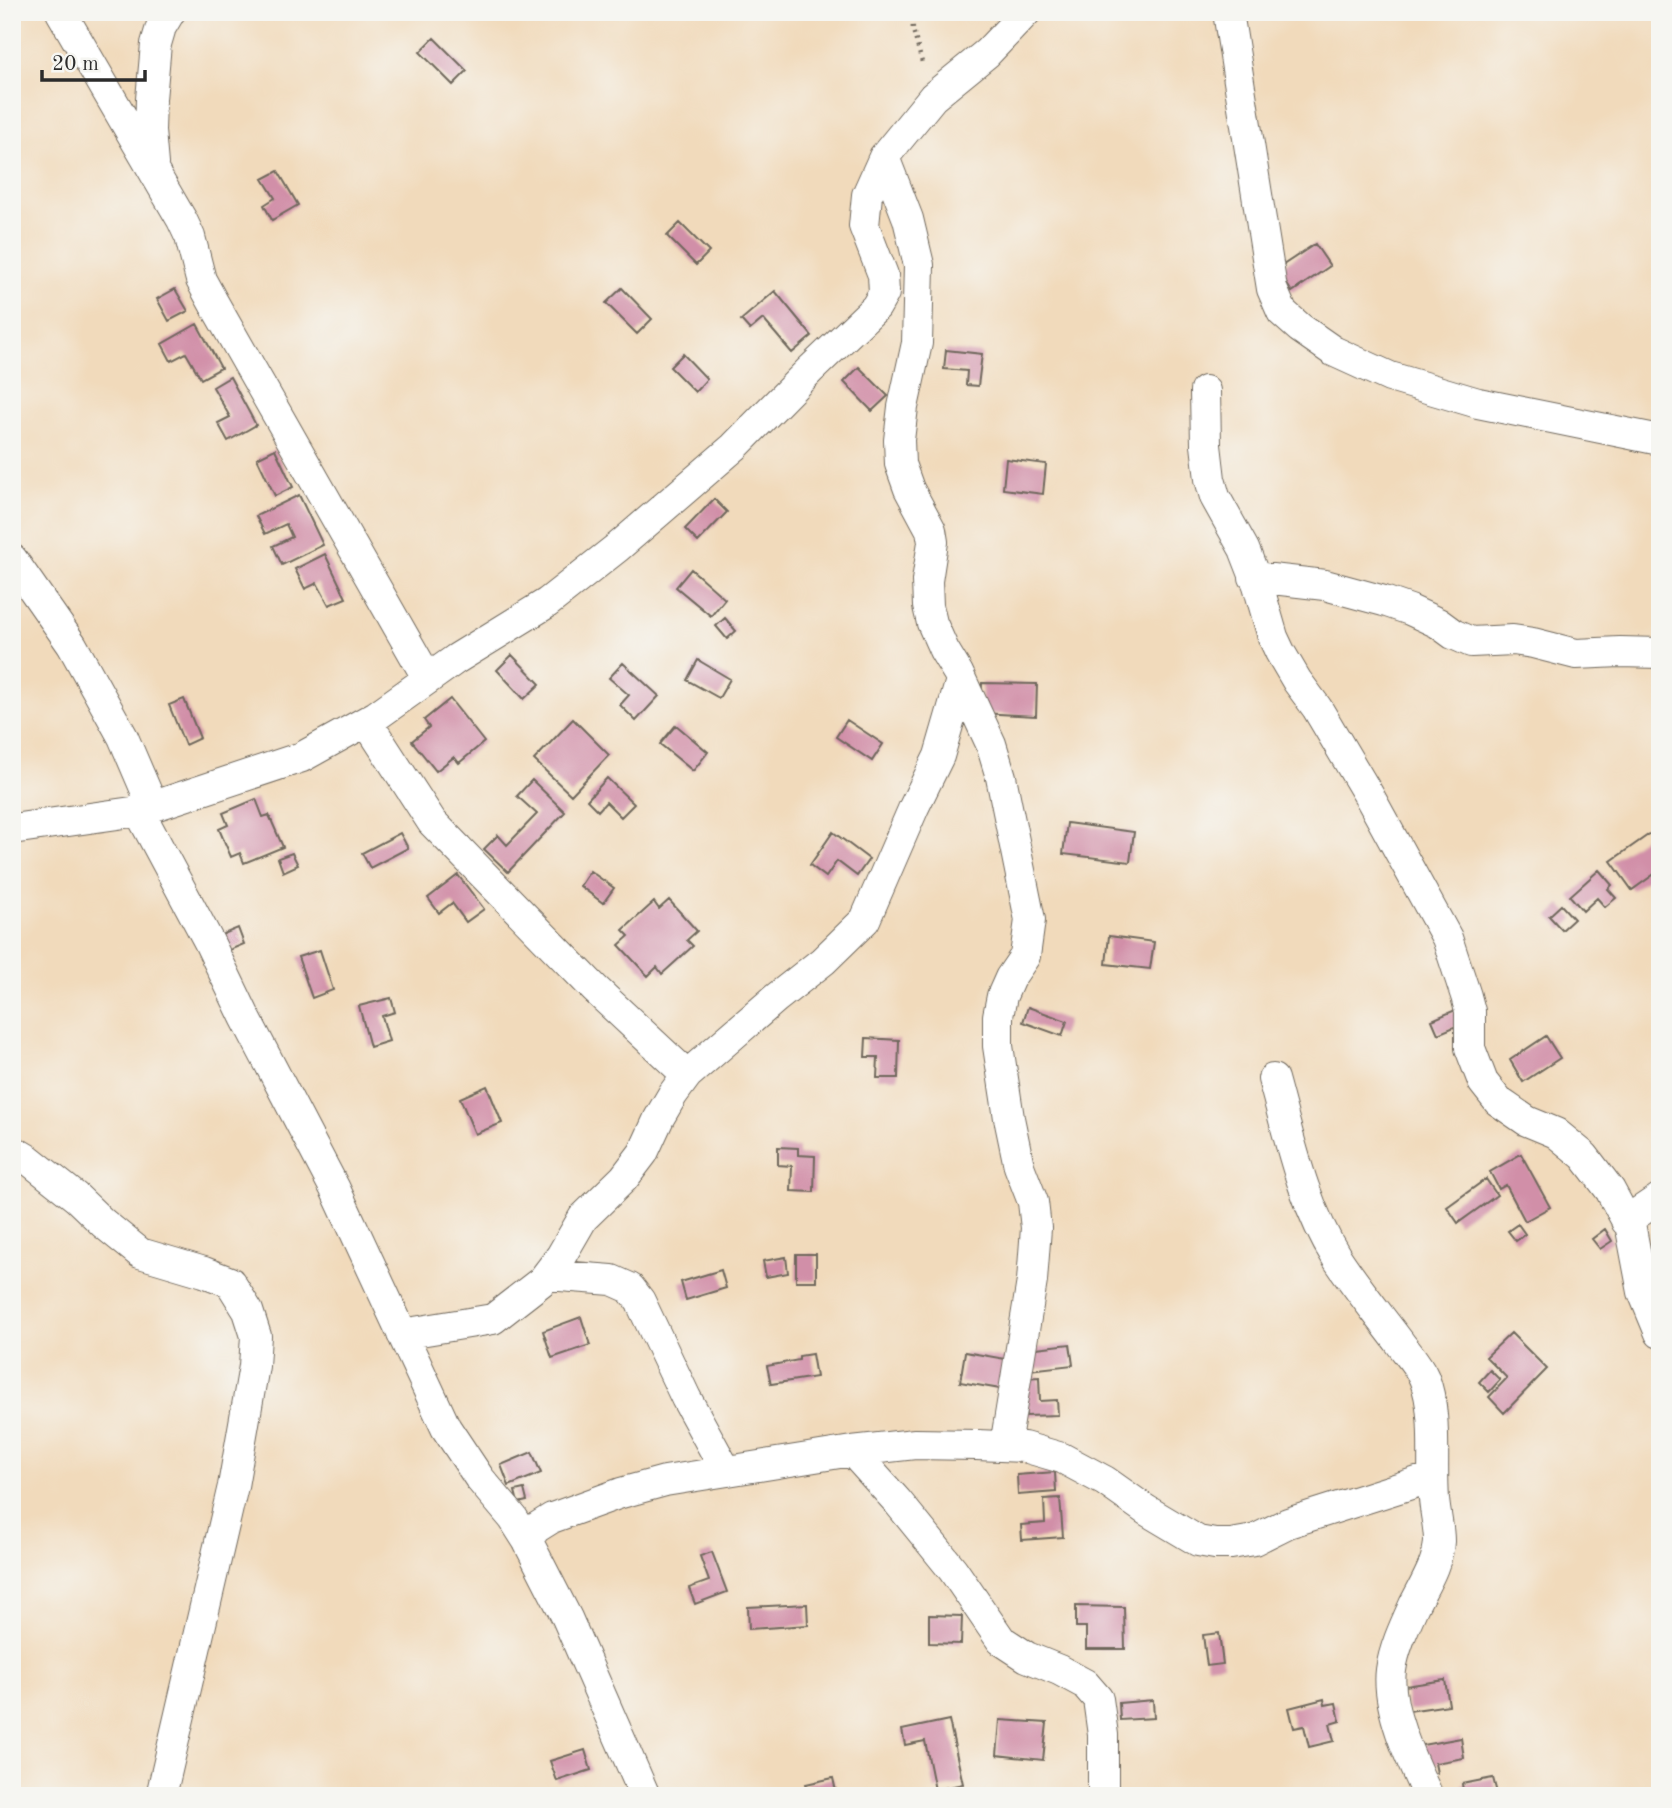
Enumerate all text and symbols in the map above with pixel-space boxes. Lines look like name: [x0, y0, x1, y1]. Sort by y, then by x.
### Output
scale bar: [42, 38, 145, 82]
text: 20 m: [52, 54, 99, 75]

